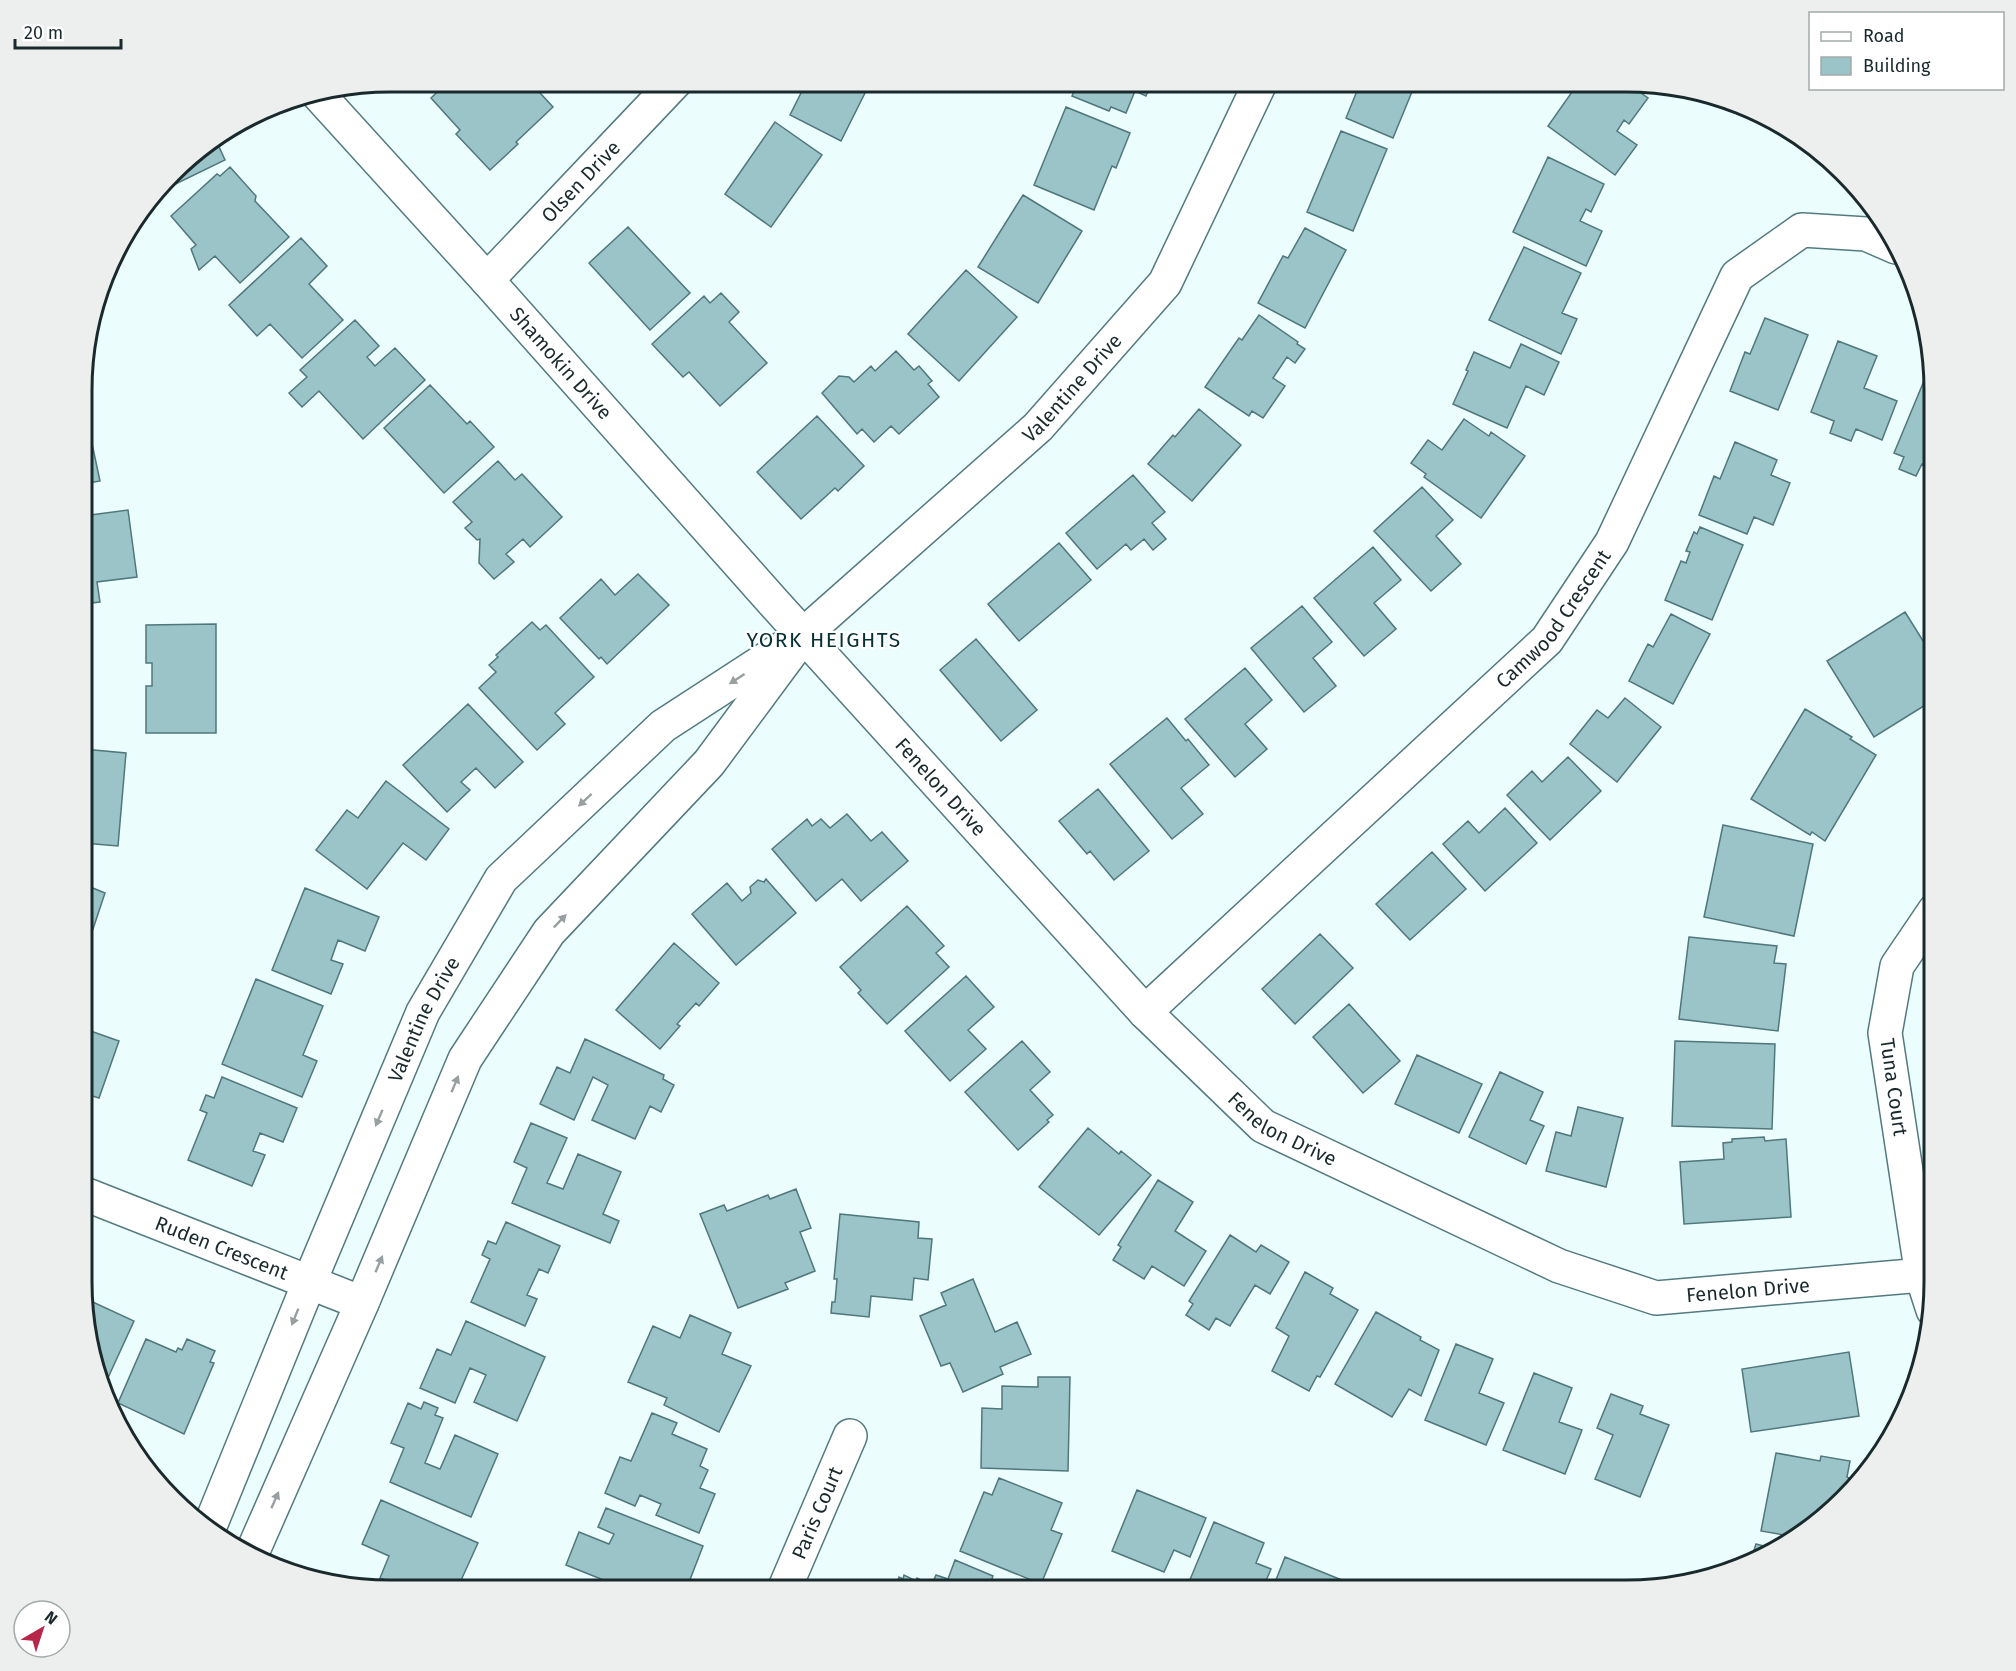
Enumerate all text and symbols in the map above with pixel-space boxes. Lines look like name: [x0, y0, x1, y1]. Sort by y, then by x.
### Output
scale bar: [15, 12, 122, 50]
legend: [1809, 12, 2004, 90]
text: 20 m: [24, 22, 63, 44]
text: Road: [1863, 25, 1905, 47]
text: Building: [1863, 55, 1931, 77]
street label: Olsen Drive: [536, 135, 625, 227]
street label: Shamokin Drive: [505, 302, 617, 424]
street label: Valentine Drive: [1017, 329, 1127, 447]
street label: Camwood Crescent: [1491, 544, 1616, 693]
district label: YORK HEIGHTS: [746, 627, 902, 653]
one-way arrow: [728, 673, 745, 684]
street label: Fenelon Drive: [890, 733, 991, 841]
one-way arrow: [578, 793, 593, 806]
one-way arrow: [552, 914, 566, 928]
street label: Valentine Drive: [383, 952, 465, 1086]
street label: Tuna Court: [1875, 1037, 1913, 1138]
one-way arrow: [451, 1075, 460, 1093]
street label: Fenelon Drive: [1223, 1087, 1340, 1171]
one-way arrow: [374, 1109, 384, 1127]
street label: Ruden Crescent: [152, 1211, 292, 1285]
one-way arrow: [374, 1254, 384, 1272]
street label: Fenelon Drive: [1685, 1273, 1811, 1307]
one-way arrow: [290, 1308, 299, 1326]
street label: Paris Court: [787, 1462, 848, 1563]
one-way arrow: [271, 1491, 280, 1509]
north arrow: [12, 1599, 72, 1659]
text: N: [41, 1607, 61, 1628]

